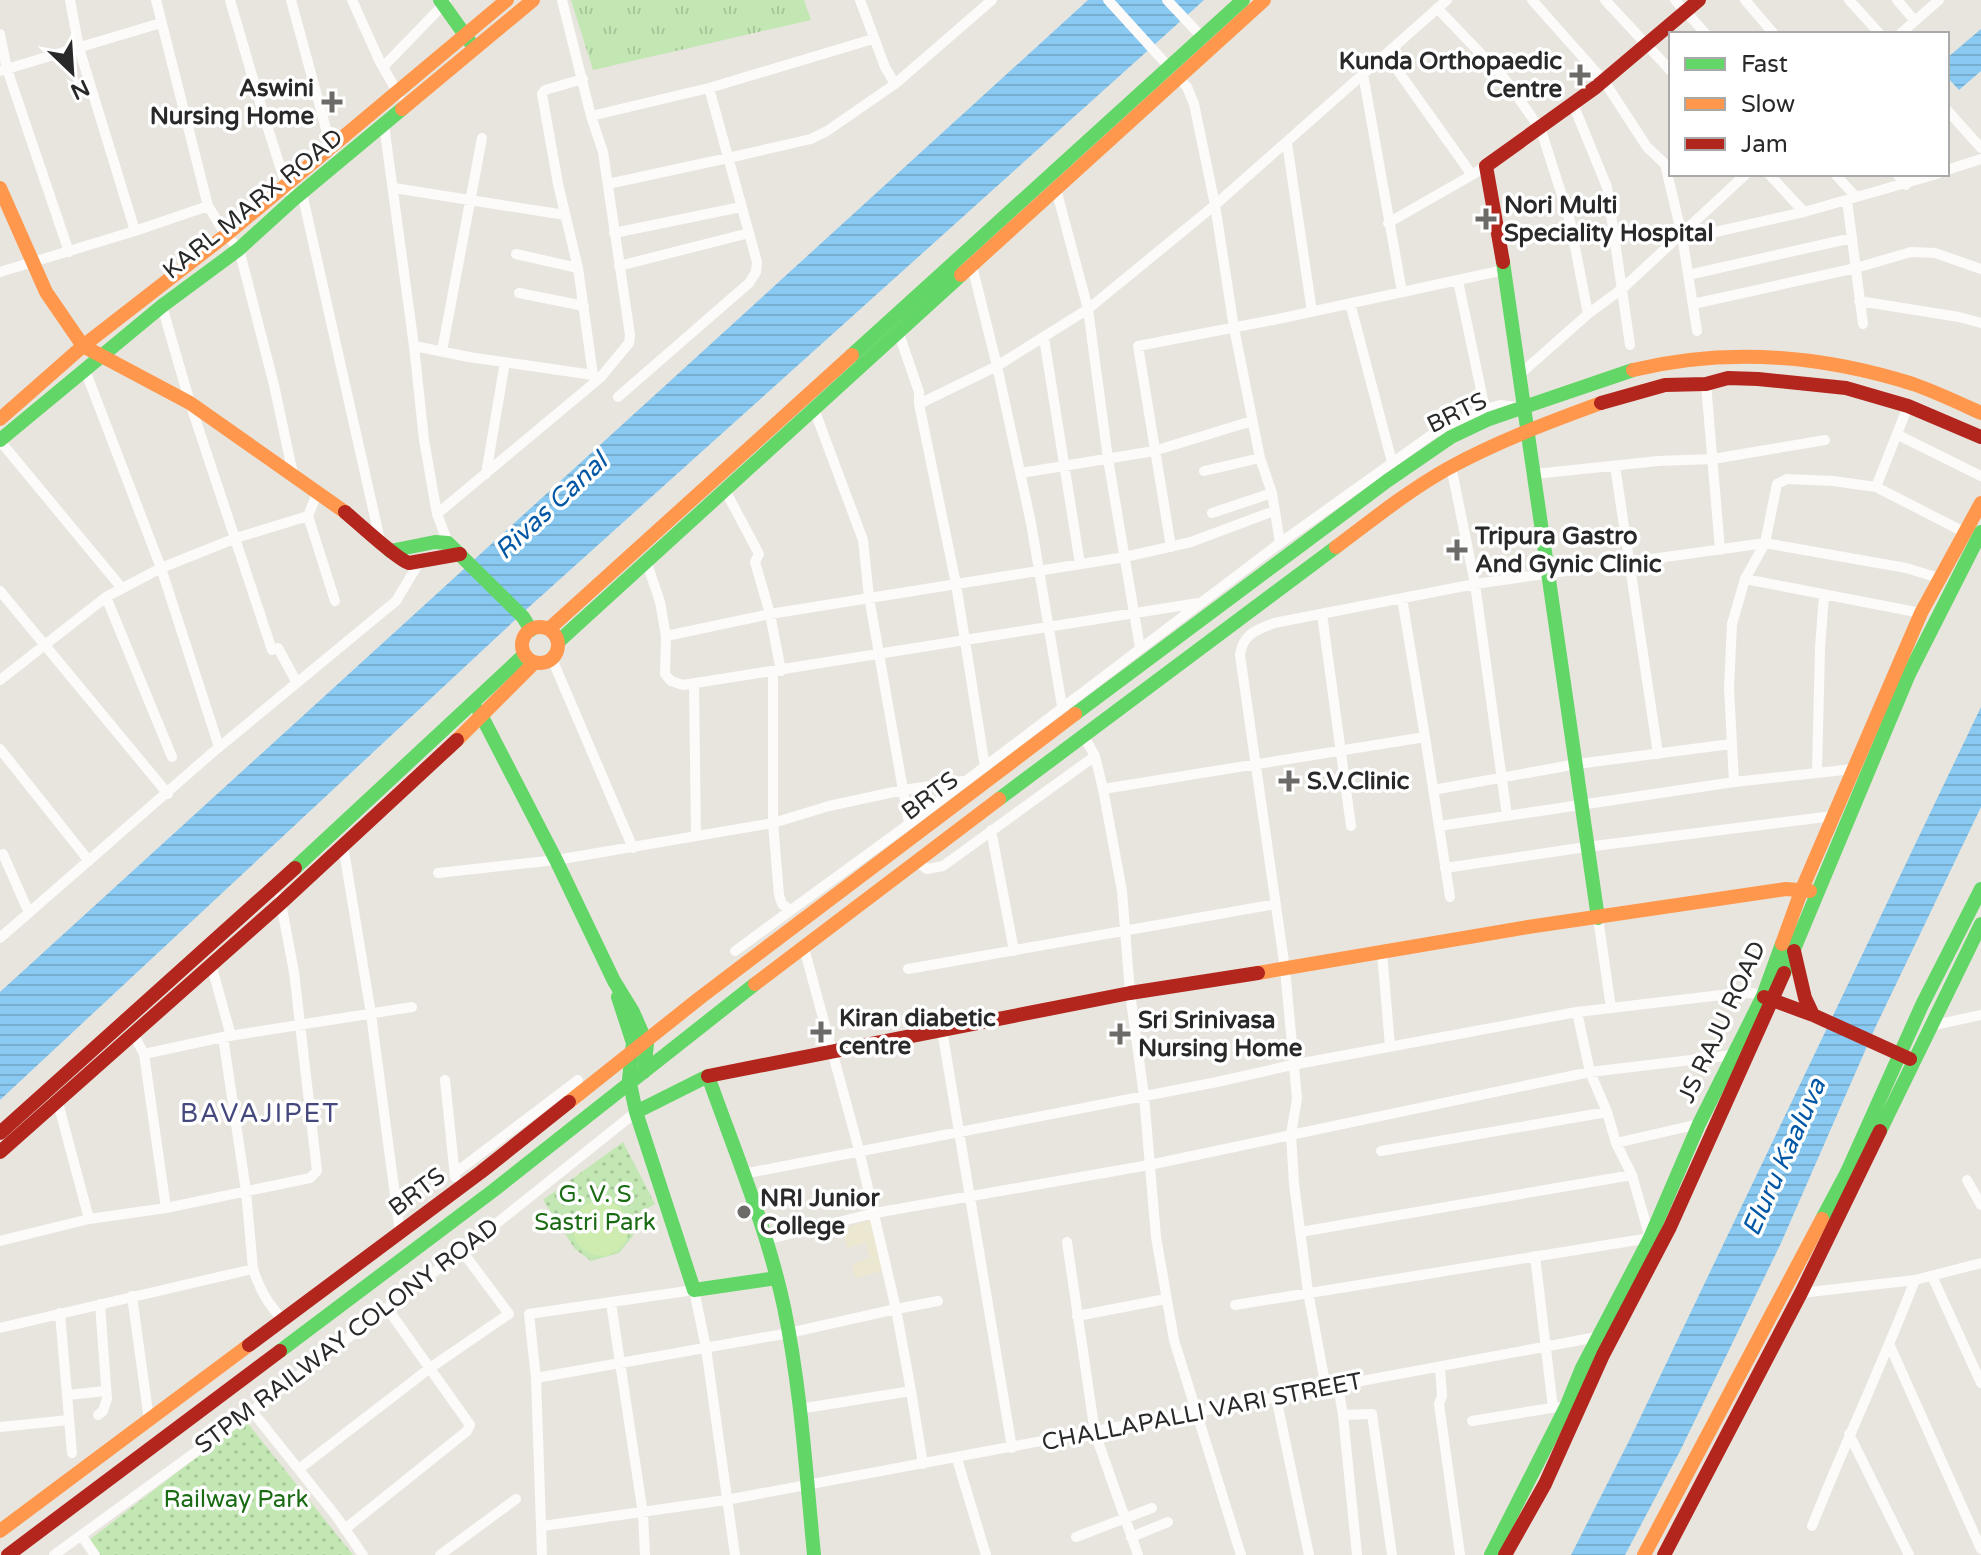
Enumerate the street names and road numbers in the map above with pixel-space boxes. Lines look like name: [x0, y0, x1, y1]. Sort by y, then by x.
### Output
street label: KARL MARX ROAD: [157, 122, 349, 286]
street label: BRTS: [1422, 386, 1492, 440]
street label: BRTS: [896, 765, 964, 827]
street label: JS RAJU ROAD: [1672, 937, 1772, 1107]
street label: BRTS: [383, 1161, 451, 1223]
street label: STPM RAILWAY COLONY ROAD: [189, 1212, 505, 1460]
street label: CHALLAPALLI VARI STREET: [1039, 1367, 1365, 1457]

